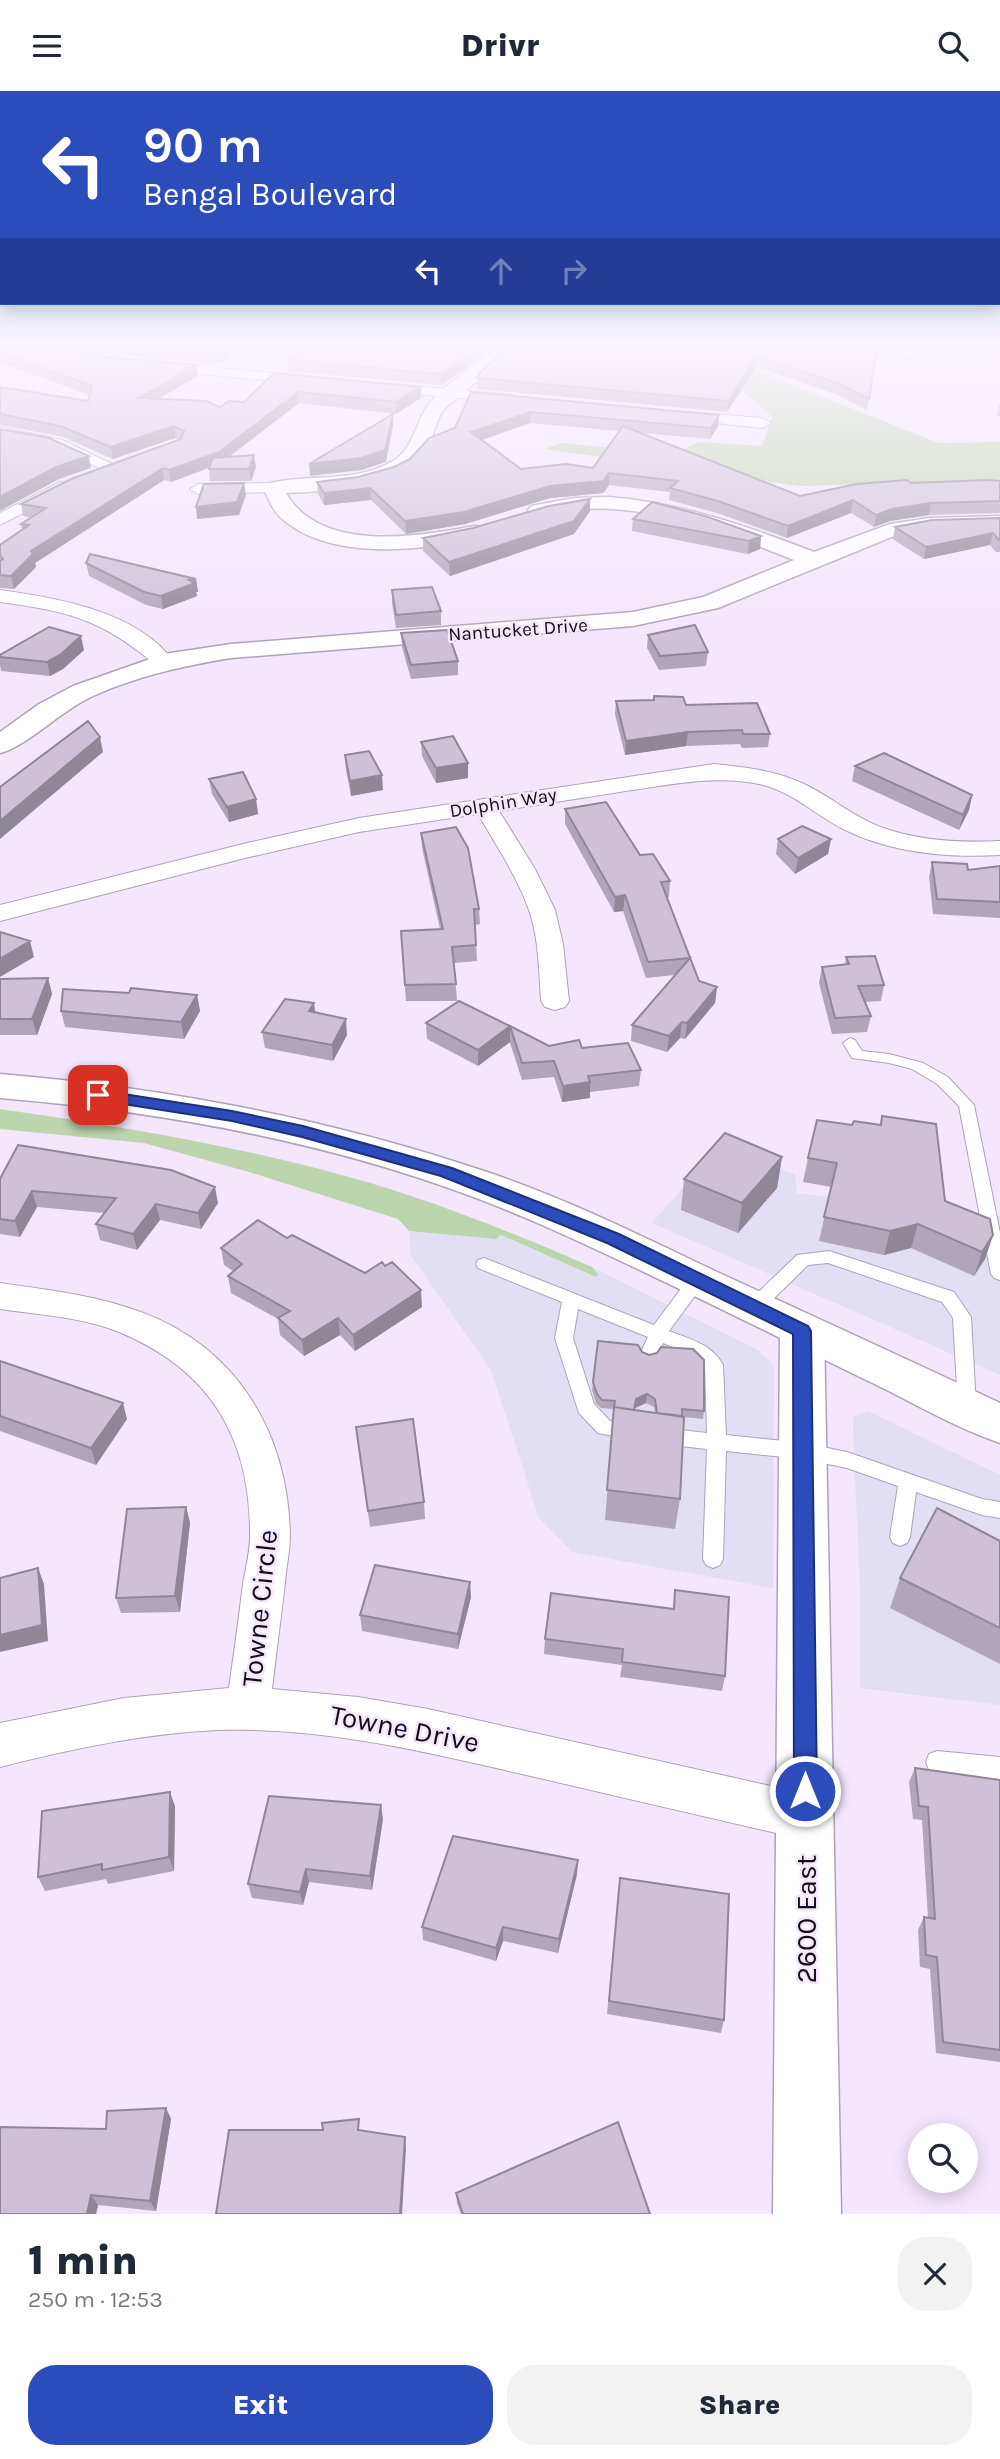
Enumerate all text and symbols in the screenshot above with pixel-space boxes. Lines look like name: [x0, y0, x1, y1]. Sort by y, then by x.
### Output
icon: menu: [28, 27, 66, 65]
text: Drivr: [461, 27, 539, 64]
icon: search: [934, 27, 972, 65]
text: 90 m: [143, 117, 263, 174]
icon: left: [28, 119, 119, 210]
text: Bengal Boulevard: [143, 176, 397, 213]
icon: left: [409, 252, 447, 290]
icon: ahead: [482, 252, 520, 290]
icon: right: [555, 252, 593, 290]
street label: Nantucket Drive: [448, 614, 589, 646]
street label: Dolphin Way: [448, 784, 558, 822]
pin: [68, 1065, 128, 1125]
icon: arrive: [79, 1076, 117, 1114]
street label: Towne Circle: [235, 1528, 284, 1688]
street label: Towne Drive: [328, 1698, 482, 1759]
position arrow: [768, 1754, 842, 1828]
street label: 2600 East: [790, 1855, 823, 1983]
map controls: [908, 2123, 978, 2193]
button: search: [908, 2123, 978, 2193]
text: 1 min: [28, 2235, 138, 2285]
button: close: [898, 2237, 972, 2311]
text: 250 m · 12:53: [28, 2286, 163, 2313]
button: Exit: [28, 2365, 493, 2445]
button: Share: [507, 2365, 972, 2445]

